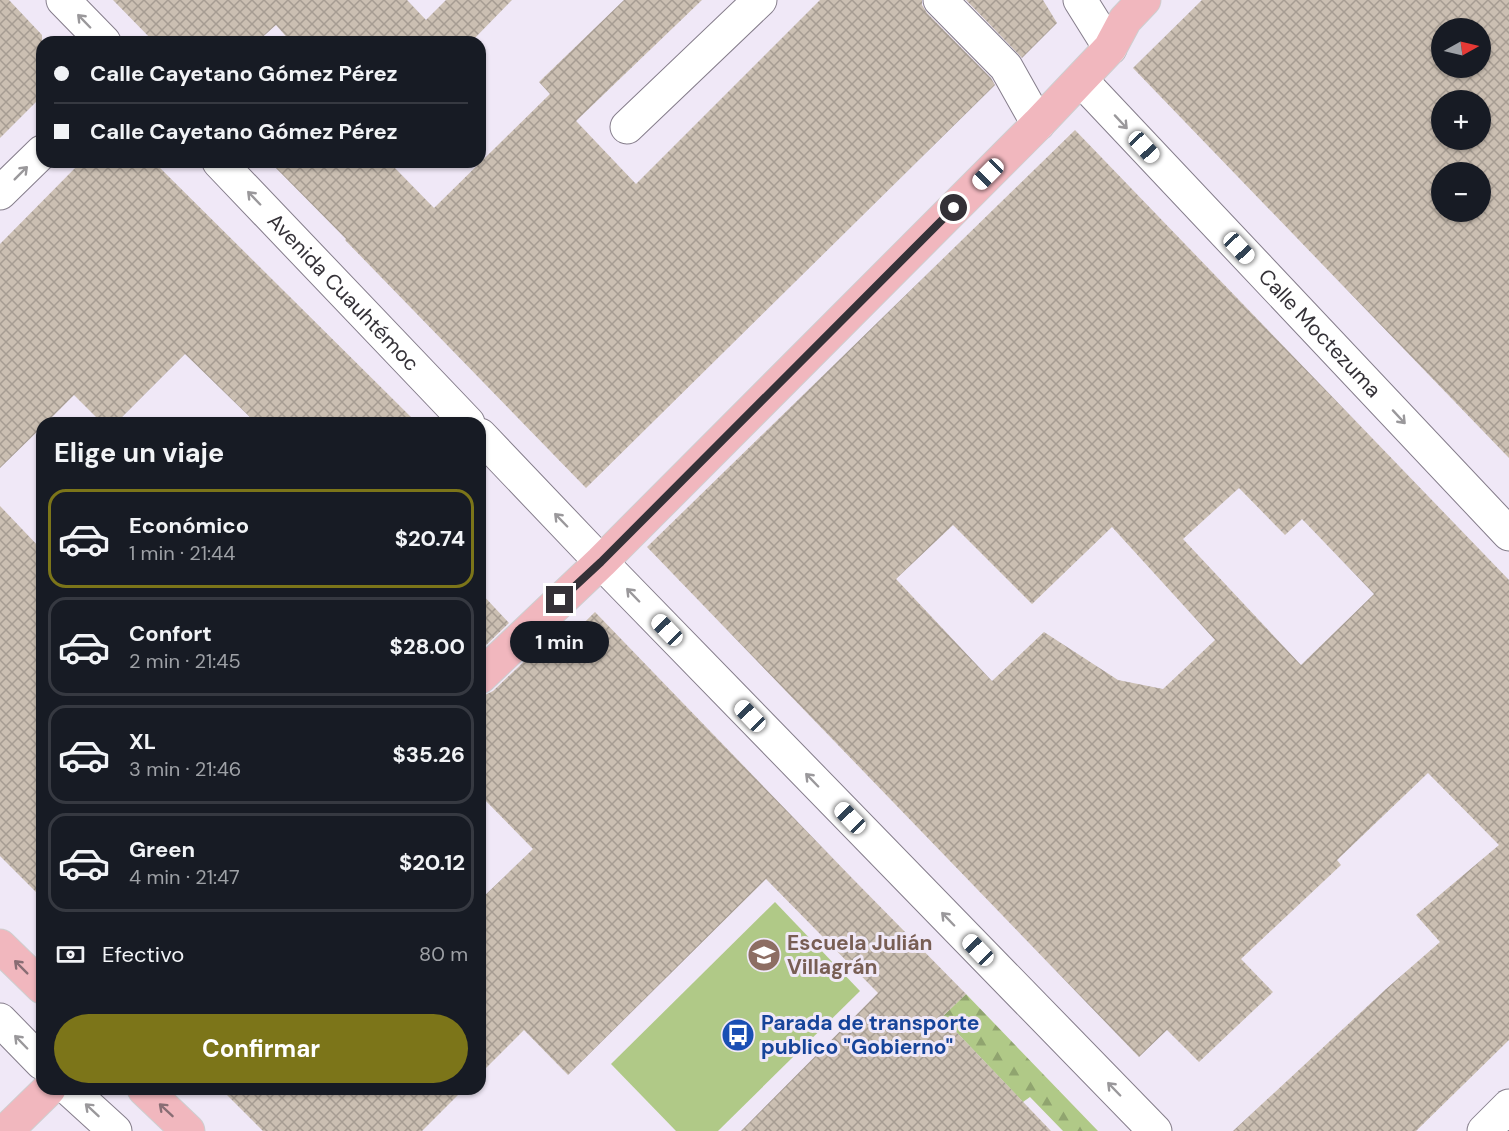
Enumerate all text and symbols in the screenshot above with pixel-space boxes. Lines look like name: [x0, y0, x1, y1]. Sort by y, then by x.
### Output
one-way arrow: [77, 14, 91, 29]
north arrow: [1431, 18, 1491, 78]
map controls: [1431, 18, 1491, 222]
text: Calle Cayetano Gómez Pérez: [90, 59, 398, 88]
button: +: [1431, 90, 1491, 150]
one-way arrow: [1114, 114, 1128, 129]
text: Calle Cayetano Gómez Pérez: [90, 117, 398, 146]
car: [1125, 128, 1163, 166]
car: [969, 155, 1007, 193]
button: −: [1431, 162, 1491, 222]
one-way arrow: [14, 165, 28, 180]
one-way arrow: [247, 191, 261, 206]
route start: [940, 194, 967, 221]
street label: Avenida Cuauhtémoc: [261, 207, 425, 377]
car: [1220, 229, 1258, 267]
street label: Calle Moctezuma: [1252, 263, 1387, 404]
one-way arrow: [1392, 409, 1406, 424]
text: Elige un viaje: [54, 435, 224, 470]
text: Económico: [129, 511, 249, 540]
icon: car: [57, 512, 111, 566]
one-way arrow: [553, 512, 568, 527]
text: $20.74: [395, 524, 465, 553]
text: 1 min · 21:44: [129, 540, 235, 566]
route end: [546, 586, 573, 613]
one-way arrow: [625, 587, 640, 602]
car: [648, 611, 686, 649]
text: Confort: [129, 619, 212, 648]
icon: car: [57, 620, 111, 674]
callout: 1 min: [510, 621, 610, 663]
text: 1 min: [535, 629, 584, 655]
text: $28.00: [390, 632, 465, 661]
text: 2 min · 21:45: [129, 648, 241, 674]
car: [731, 697, 769, 735]
text: XL: [129, 727, 156, 756]
icon: car: [57, 728, 111, 782]
text: $35.26: [393, 740, 465, 769]
text: 3 min · 21:46: [129, 756, 241, 782]
one-way arrow: [805, 772, 820, 787]
car: [831, 799, 869, 837]
text: Green: [129, 835, 195, 864]
icon: car: [57, 836, 111, 890]
text: $20.12: [399, 848, 465, 877]
text: 4 min · 21:47: [129, 864, 240, 890]
one-way arrow: [941, 912, 956, 927]
place label: Escuela Julián Villagrán: [787, 929, 933, 981]
car: [959, 931, 997, 969]
school or university icon: Escuela Julián Villagrán: [746, 937, 782, 973]
icon: cash: [54, 938, 87, 971]
text: Efectivo: [102, 940, 184, 969]
text: 80 m: [419, 941, 468, 967]
one-way arrow: [14, 959, 28, 974]
place label: Parada de transporte publico "Gobierno": [761, 1009, 979, 1061]
button: Confirmar: [54, 1014, 468, 1083]
bus stop icon: Parada de transporte publico "Gobierno": [720, 1017, 756, 1053]
one-way arrow: [14, 1034, 28, 1049]
one-way arrow: [1107, 1082, 1121, 1097]
one-way arrow: [85, 1103, 100, 1117]
one-way arrow: [159, 1103, 174, 1117]

